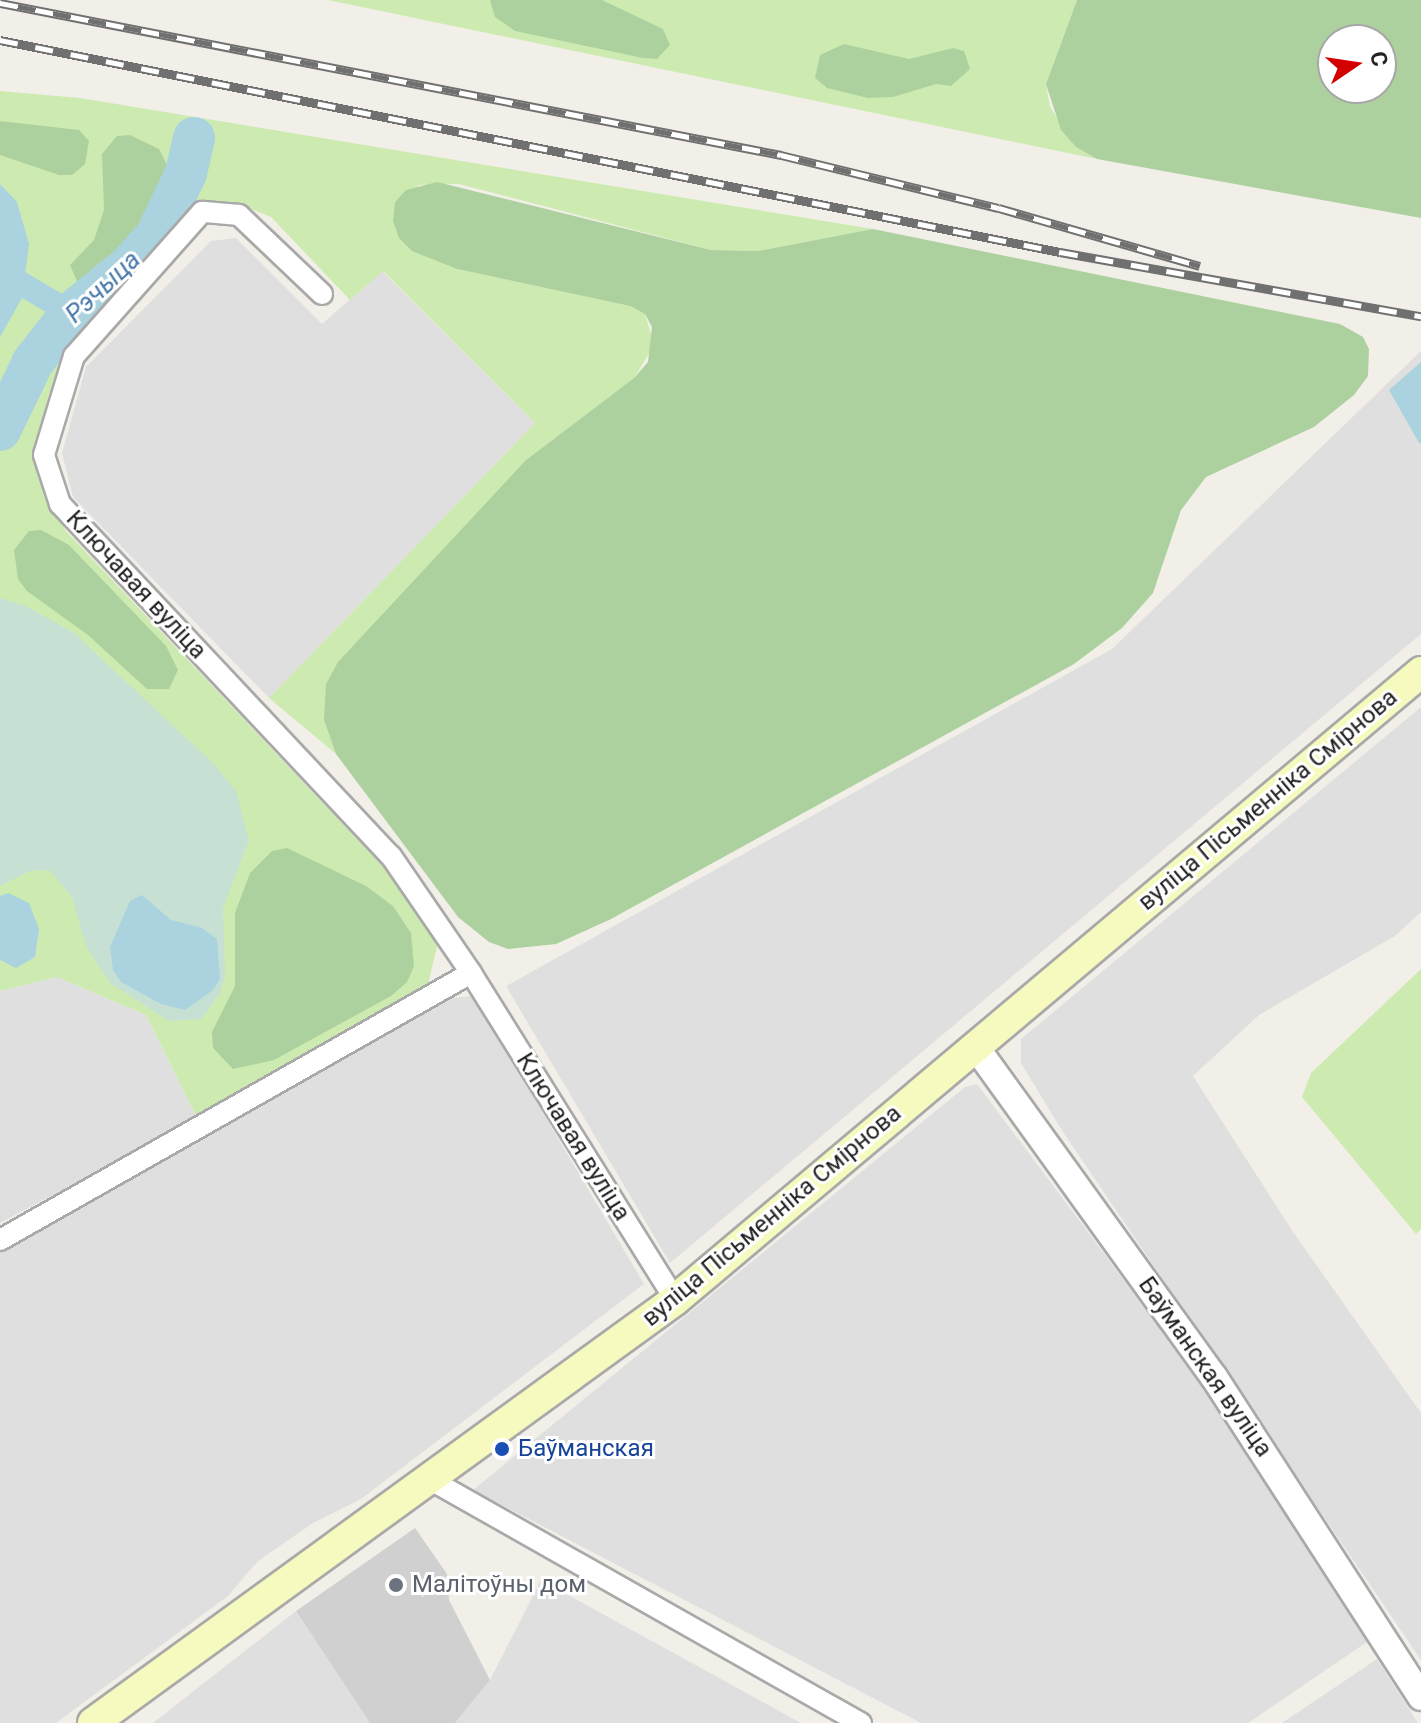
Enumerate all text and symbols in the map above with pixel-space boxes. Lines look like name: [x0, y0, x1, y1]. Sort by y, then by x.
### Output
north arrow: [1317, 24, 1397, 104]
text: С: [1365, 49, 1393, 69]
water label: Рэчыца: [59, 244, 147, 330]
street label: Ключавая вуліца: [60, 505, 212, 665]
street label: вуліца Пісьменніка Смірнова: [1133, 683, 1403, 917]
street label: Ключавая вуліца: [510, 1048, 636, 1226]
street label: вуліца Пісьменніка Смірнова: [637, 1099, 907, 1333]
street label: Баўманская вуліца: [1132, 1271, 1278, 1463]
place label: Баўманская: [518, 1435, 654, 1463]
marker: Баўманская: [493, 1440, 511, 1458]
place label: Малітоўны дом: [412, 1571, 586, 1599]
marker: Малітоўны дом: [387, 1576, 405, 1594]

